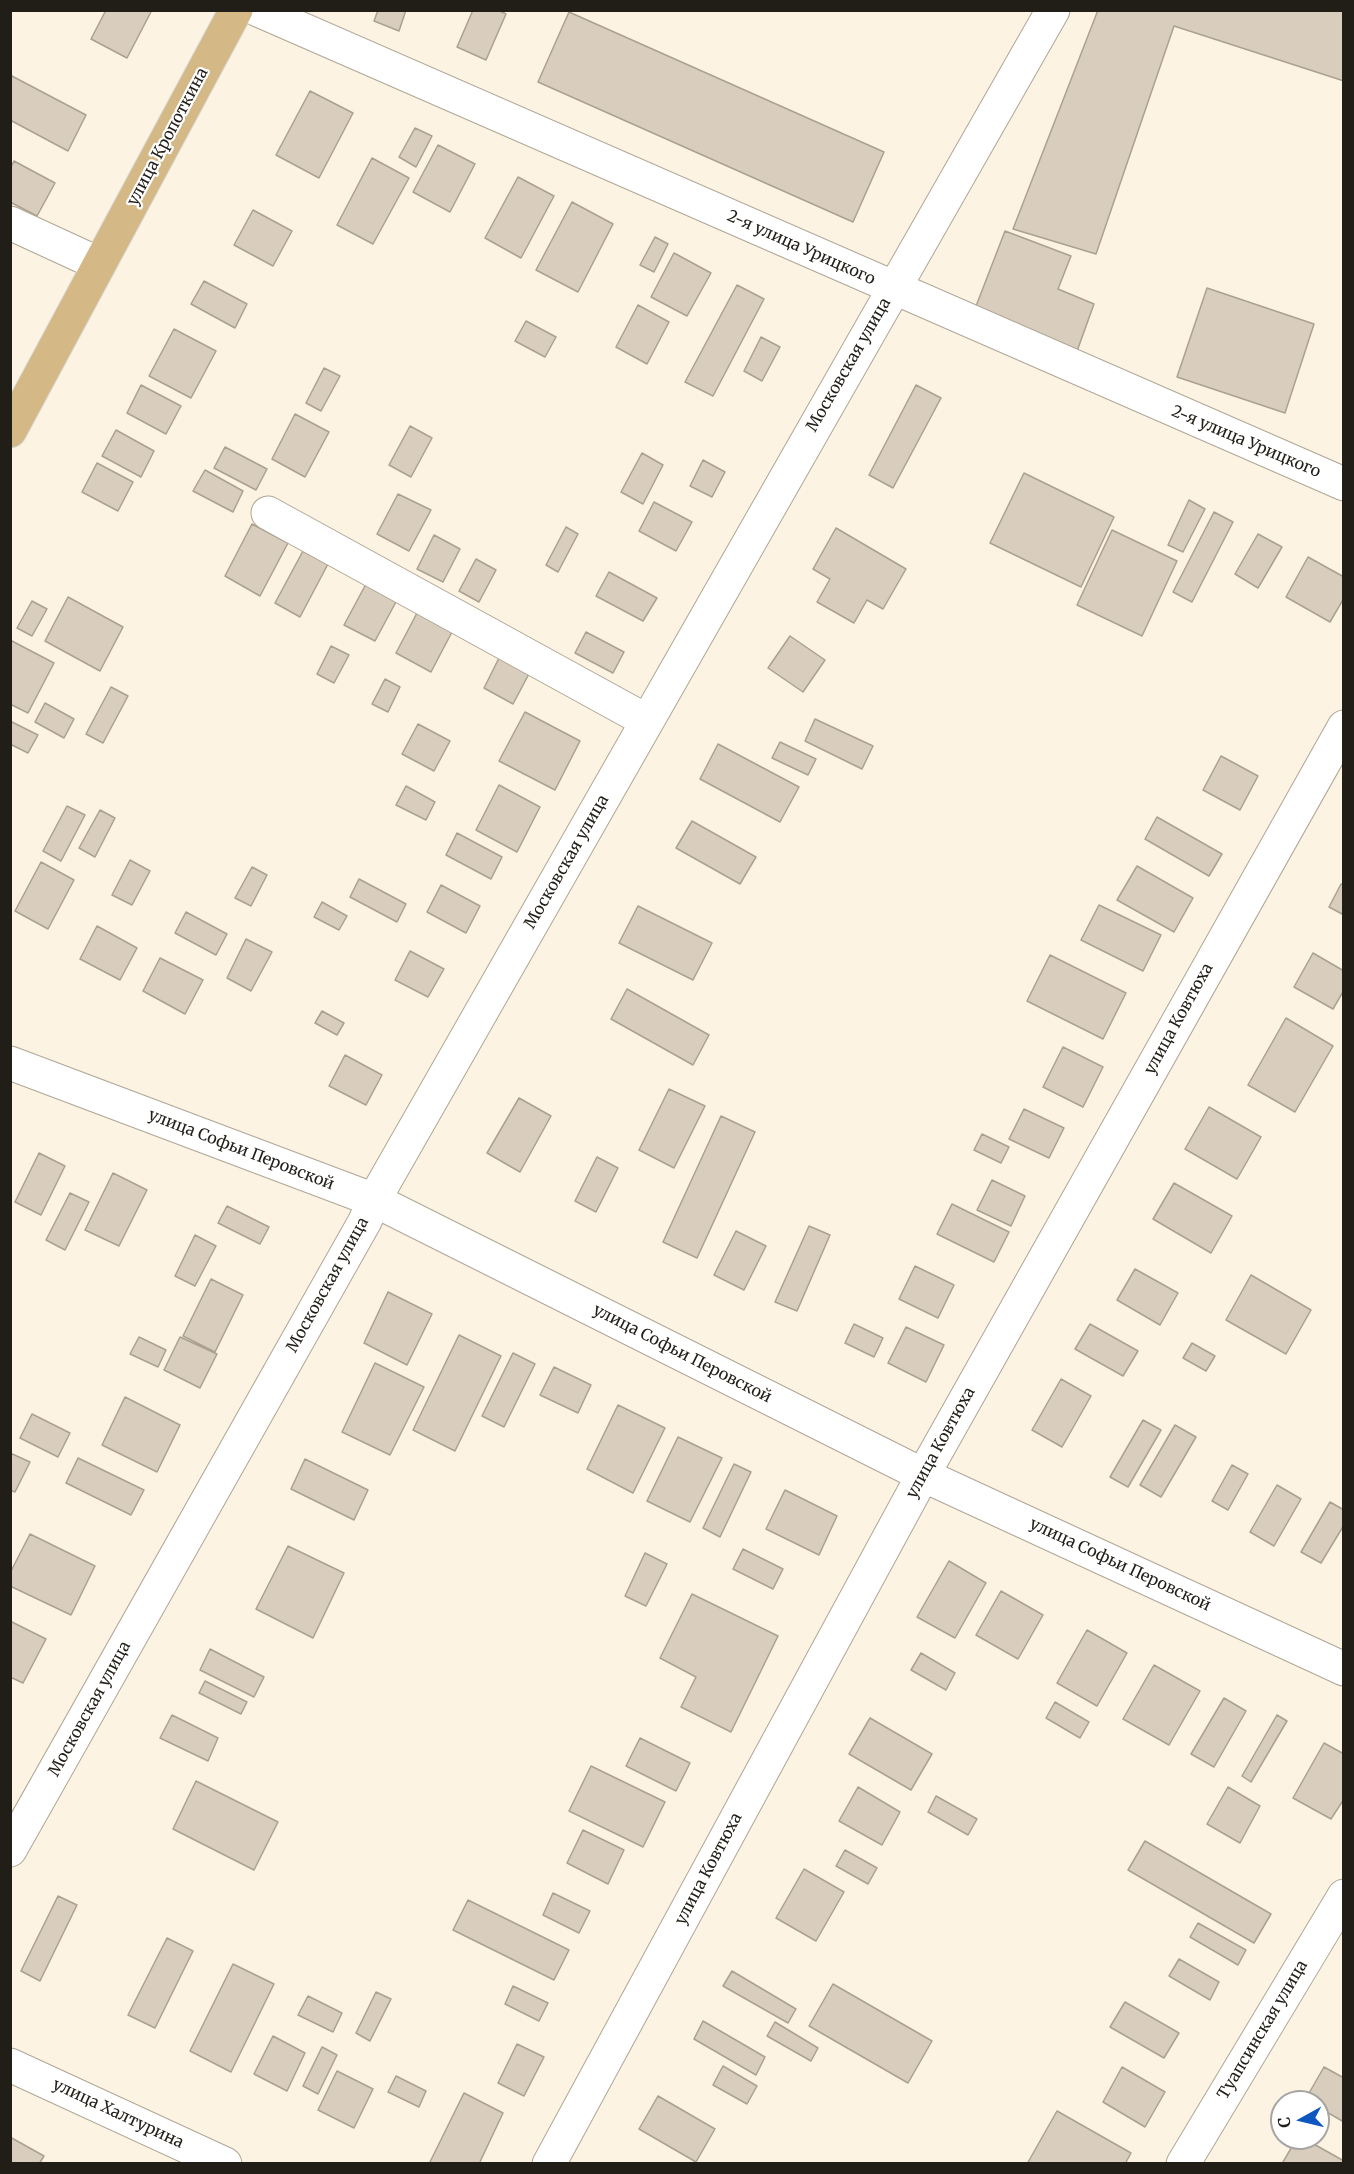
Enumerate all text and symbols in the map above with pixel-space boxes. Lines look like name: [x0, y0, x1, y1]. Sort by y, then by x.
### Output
street label: улица Кропоткина: [124, 65, 212, 209]
street label: 2-я улица Урицкого: [724, 207, 878, 289]
street label: Московская улица: [803, 295, 895, 435]
street label: 2-я улица Урицкого: [1169, 402, 1323, 482]
street label: Московская улица: [521, 792, 613, 932]
street label: улица Ковтюха: [1141, 960, 1217, 1078]
street label: улица Софьи Перовской: [145, 1106, 337, 1194]
street label: Московская улица: [283, 1214, 373, 1356]
street label: улица Софьи Перовской: [590, 1301, 774, 1407]
street label: улица Ковтюха: [903, 1384, 979, 1502]
street label: улица Софьи Перовской: [1026, 1515, 1214, 1615]
street label: Московская улица: [45, 1638, 135, 1780]
street label: улица Ковтюха: [671, 1810, 747, 1928]
street label: Туапсинская улица: [1214, 1957, 1312, 2103]
street label: улица Халтурина: [49, 2075, 187, 2153]
north arrow: [1270, 2090, 1330, 2150]
text: С: [1274, 2116, 1295, 2129]

